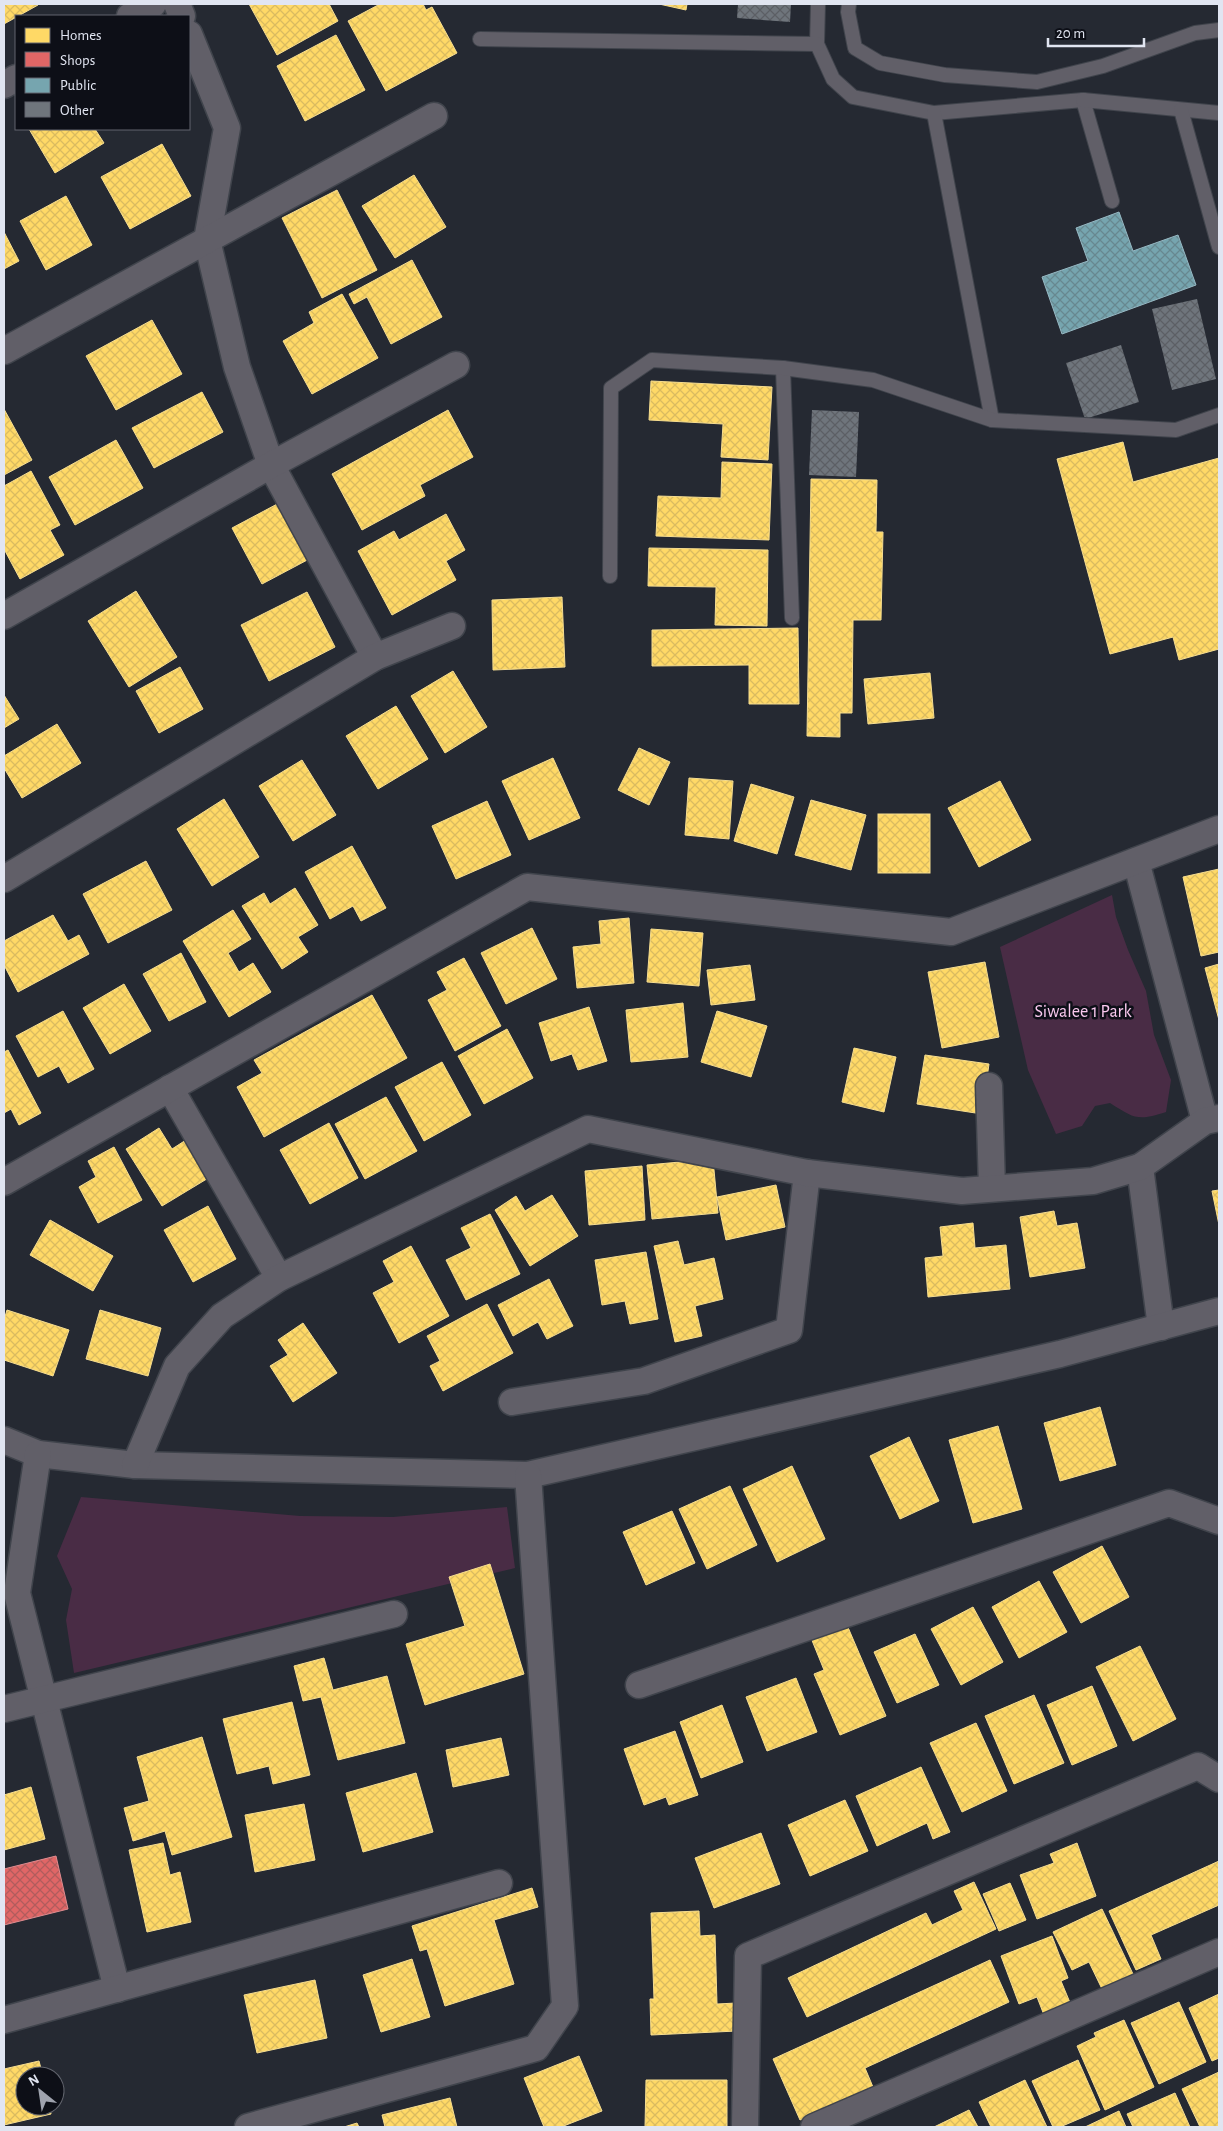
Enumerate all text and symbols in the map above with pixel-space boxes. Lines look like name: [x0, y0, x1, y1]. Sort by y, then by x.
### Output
legend: [15, 15, 190, 130]
scale bar: [1048, 15, 1144, 47]
text: 20 m: [1056, 26, 1085, 41]
text: Homes: [60, 28, 102, 43]
text: Shops: [60, 53, 95, 68]
text: Public: [60, 78, 96, 93]
text: Other: [60, 103, 94, 118]
park label: Siwalee 1 Park: [1034, 1003, 1132, 1021]
north arrow: [15, 2066, 65, 2116]
text: N: [26, 2072, 42, 2089]

